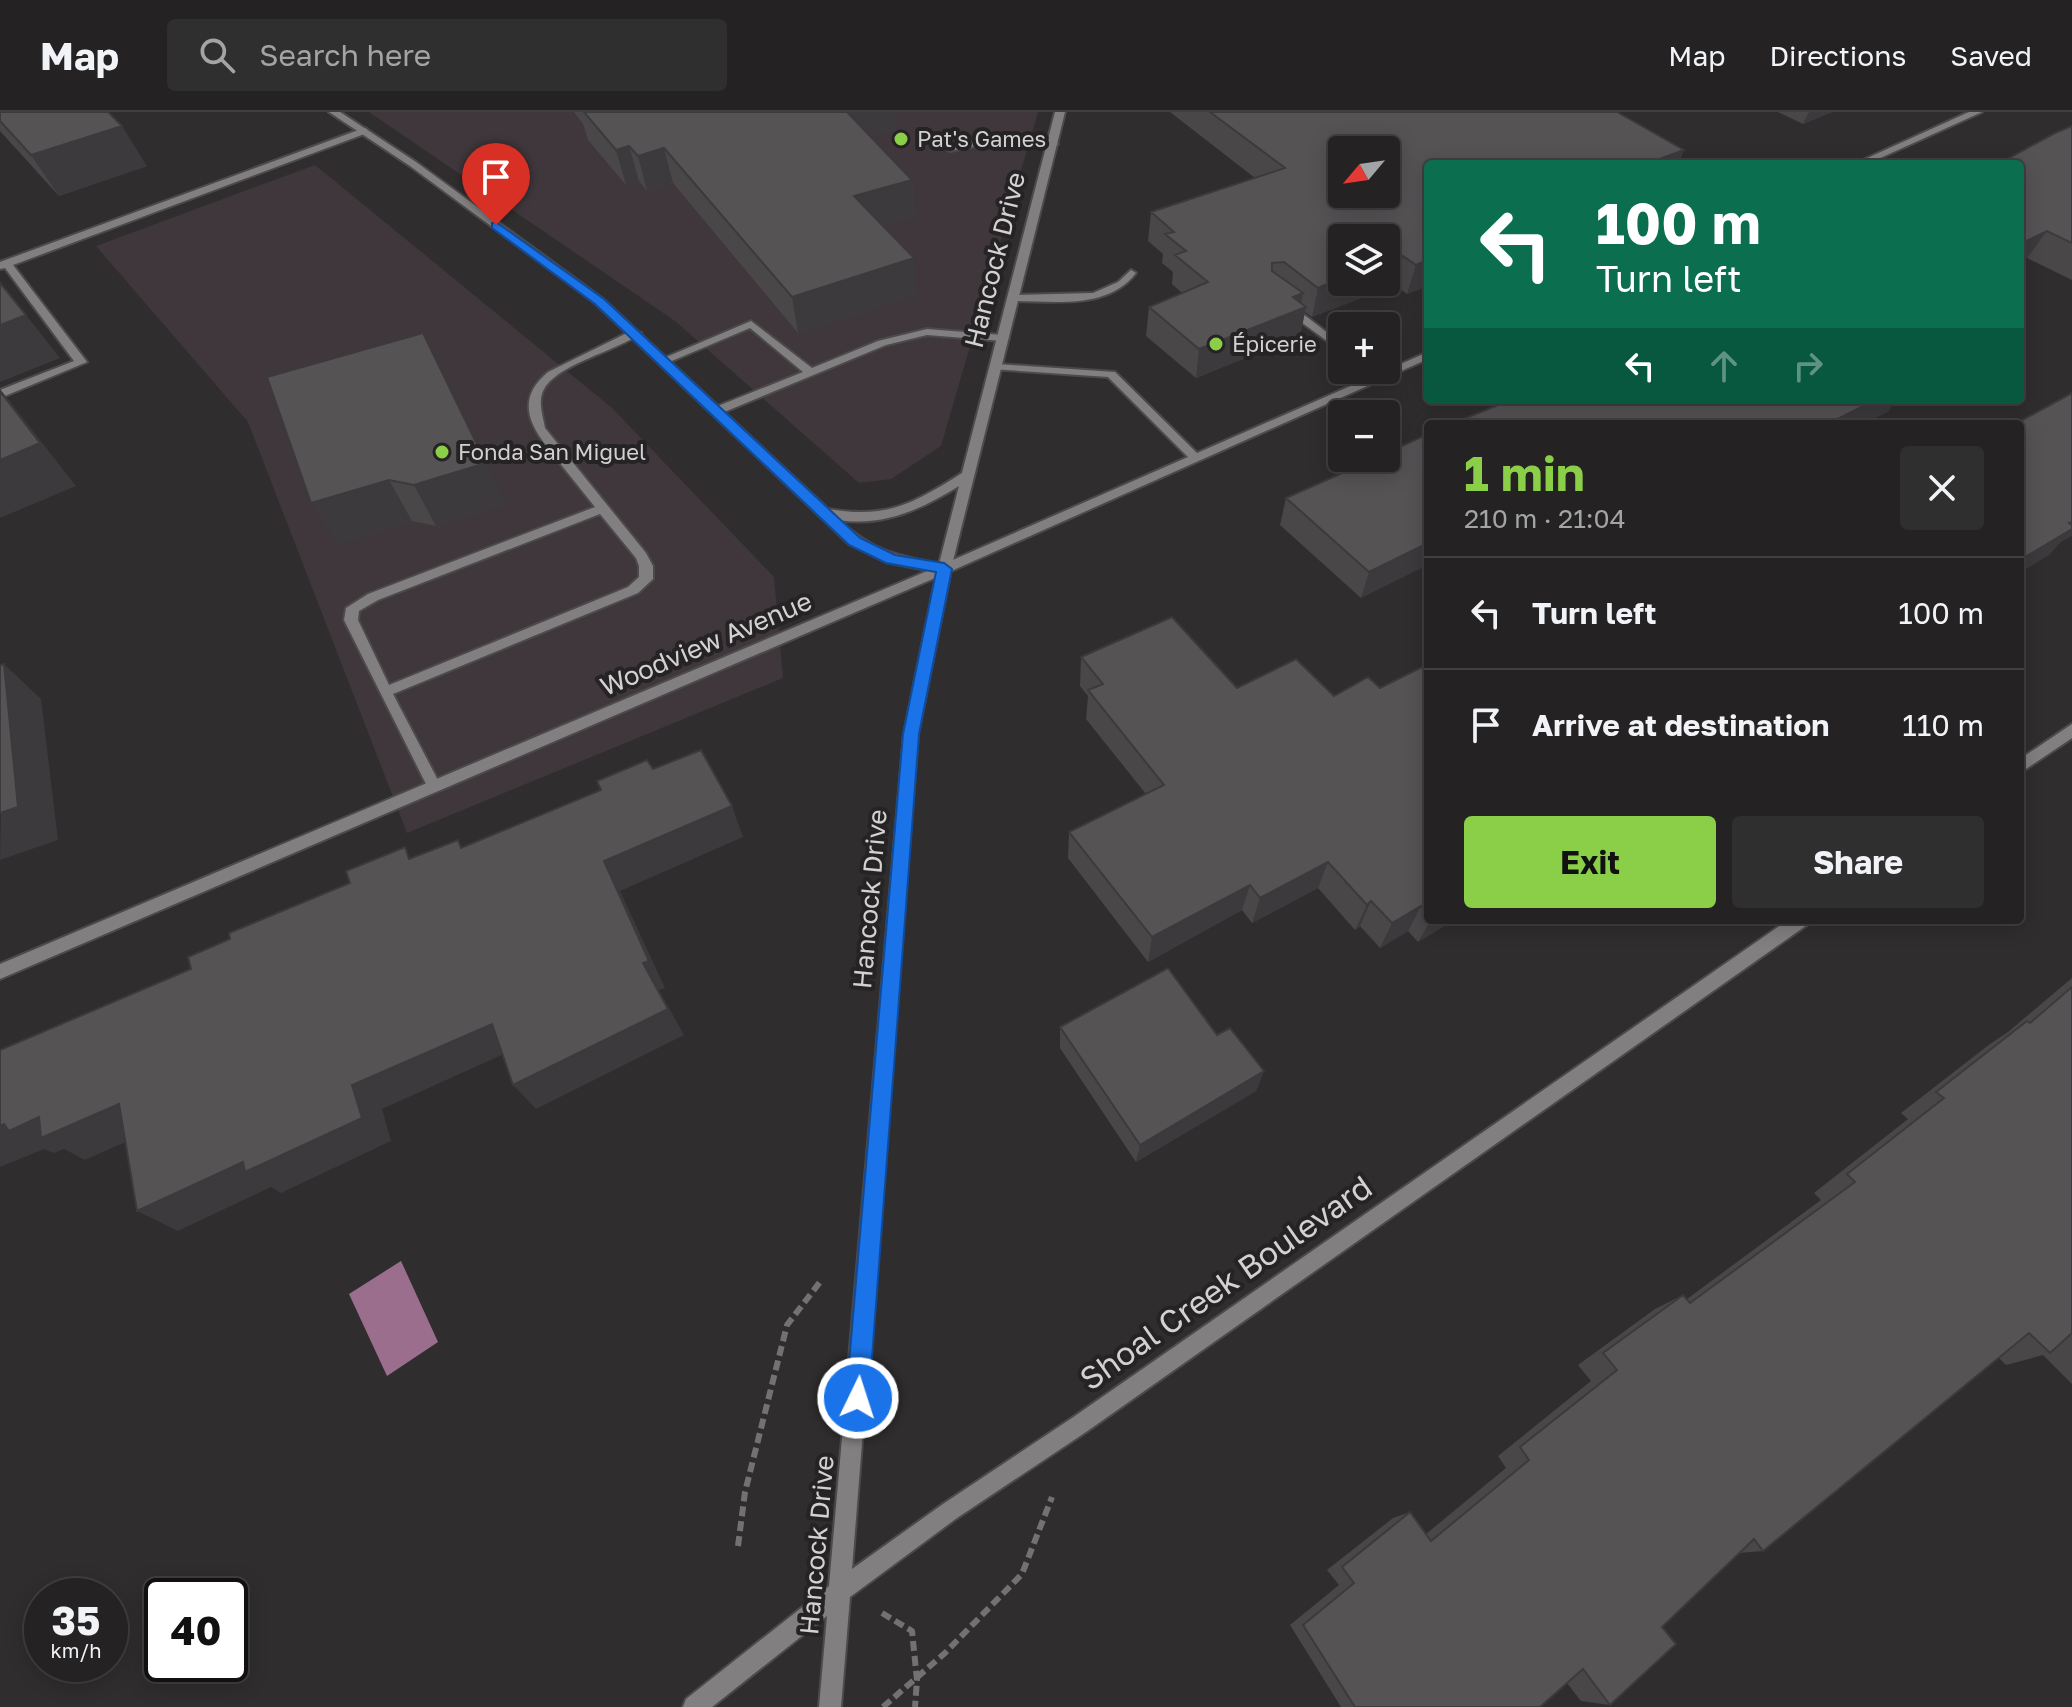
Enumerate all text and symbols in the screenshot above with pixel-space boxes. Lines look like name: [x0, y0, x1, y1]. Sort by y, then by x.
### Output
search box: [167, 19, 727, 91]
text: Map: [40, 33, 119, 78]
icon: search: [195, 33, 239, 77]
text: Search here: [259, 37, 431, 73]
text: Map: [1668, 39, 1725, 72]
text: Directions: [1769, 39, 1906, 72]
text: Saved: [1950, 39, 2032, 72]
place label: Pat's Games: [917, 125, 1046, 152]
marker: Pat's Games: [892, 130, 910, 148]
north arrow: [1328, 136, 1400, 208]
map controls: [1328, 136, 1400, 472]
pin: [462, 143, 530, 225]
icon: arrive: [474, 155, 518, 199]
street label: Hancock Drive: [958, 169, 1031, 351]
text: 100 m: [1596, 189, 1761, 256]
icon: left: [1464, 192, 1568, 296]
button: layers: [1328, 224, 1400, 296]
text: Turn left: [1596, 257, 1742, 300]
button: +: [1328, 312, 1400, 384]
place label: Épicerie: [1232, 330, 1317, 357]
marker: Épicerie: [1207, 335, 1225, 353]
icon: left: [1618, 344, 1662, 388]
icon: ahead: [1702, 344, 1746, 388]
icon: right: [1786, 344, 1830, 388]
button: −: [1328, 400, 1400, 472]
place label: Fonda San Miguel: [458, 438, 646, 465]
marker: Fonda San Miguel: [433, 443, 451, 461]
text: 1 min: [1464, 444, 1585, 502]
button: close: [1900, 446, 1984, 530]
text: 210 m · 21:04: [1464, 503, 1626, 534]
street label: Woodview Avenue: [595, 585, 816, 702]
icon: left: [1464, 591, 1508, 635]
text: Turn left: [1532, 595, 1657, 631]
text: 100 m: [1898, 595, 1984, 631]
icon: arrive: [1464, 703, 1508, 747]
text: Arrive at destination: [1532, 707, 1829, 743]
text: 110 m: [1902, 707, 1984, 743]
street label: Hancock Drive: [846, 808, 893, 990]
button: Exit: [1464, 816, 1716, 908]
button: Share: [1732, 816, 1984, 908]
street label: Shoal Creek Boulevard: [1072, 1167, 1379, 1397]
position arrow: [816, 1356, 900, 1440]
street label: Hancock Drive: [793, 1454, 840, 1636]
speed limit sign: 40: [144, 1578, 248, 1682]
text: 35: [52, 1596, 100, 1644]
text: km/h: [51, 1638, 101, 1662]

